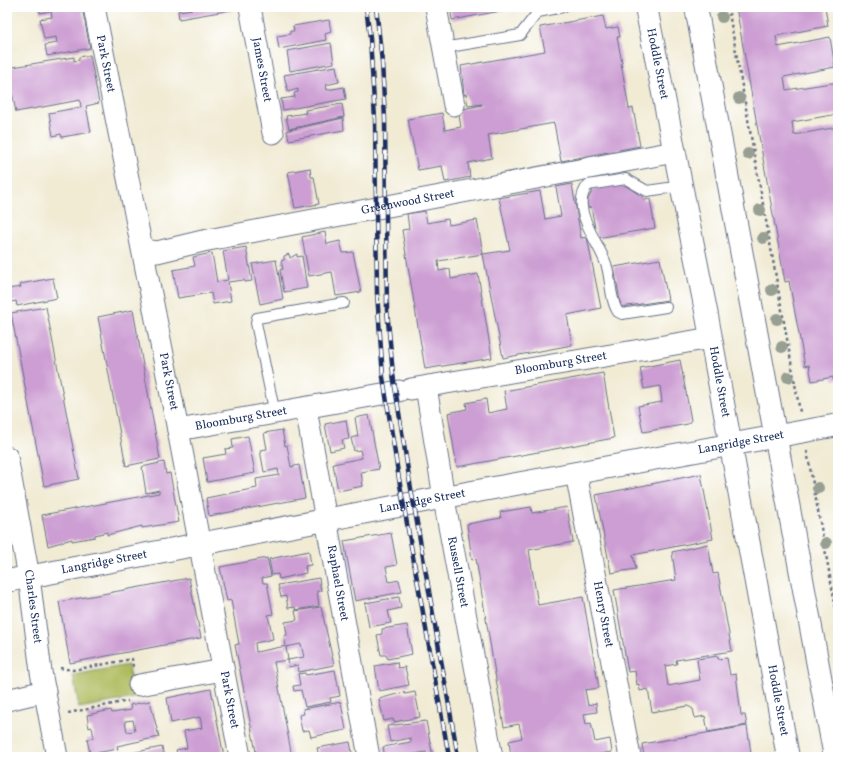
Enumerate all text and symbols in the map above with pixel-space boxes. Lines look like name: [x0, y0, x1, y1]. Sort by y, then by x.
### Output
street label: Hoddle Street: [642, 27, 672, 101]
street label: Park Street: [92, 34, 119, 94]
street label: James Street: [248, 36, 275, 104]
street label: Greenwood Street: [360, 186, 456, 219]
street label: Hoddle Street: [705, 345, 734, 419]
street label: Bloomburg Street: [514, 348, 608, 379]
street label: Park Street: [155, 351, 182, 412]
street label: Bloomburg Street: [194, 403, 288, 435]
street label: Langridge Street: [697, 427, 785, 458]
street label: Langridge Street: [378, 485, 467, 517]
street label: Russell Street: [443, 535, 472, 609]
street label: Raphael Street: [323, 544, 352, 623]
street label: Langridge Street: [60, 546, 149, 578]
street label: Charles Street: [20, 568, 45, 645]
street label: Henry Street: [589, 580, 617, 649]
street label: Hoddle Street: [763, 664, 792, 738]
street label: Park Street: [216, 670, 242, 730]

